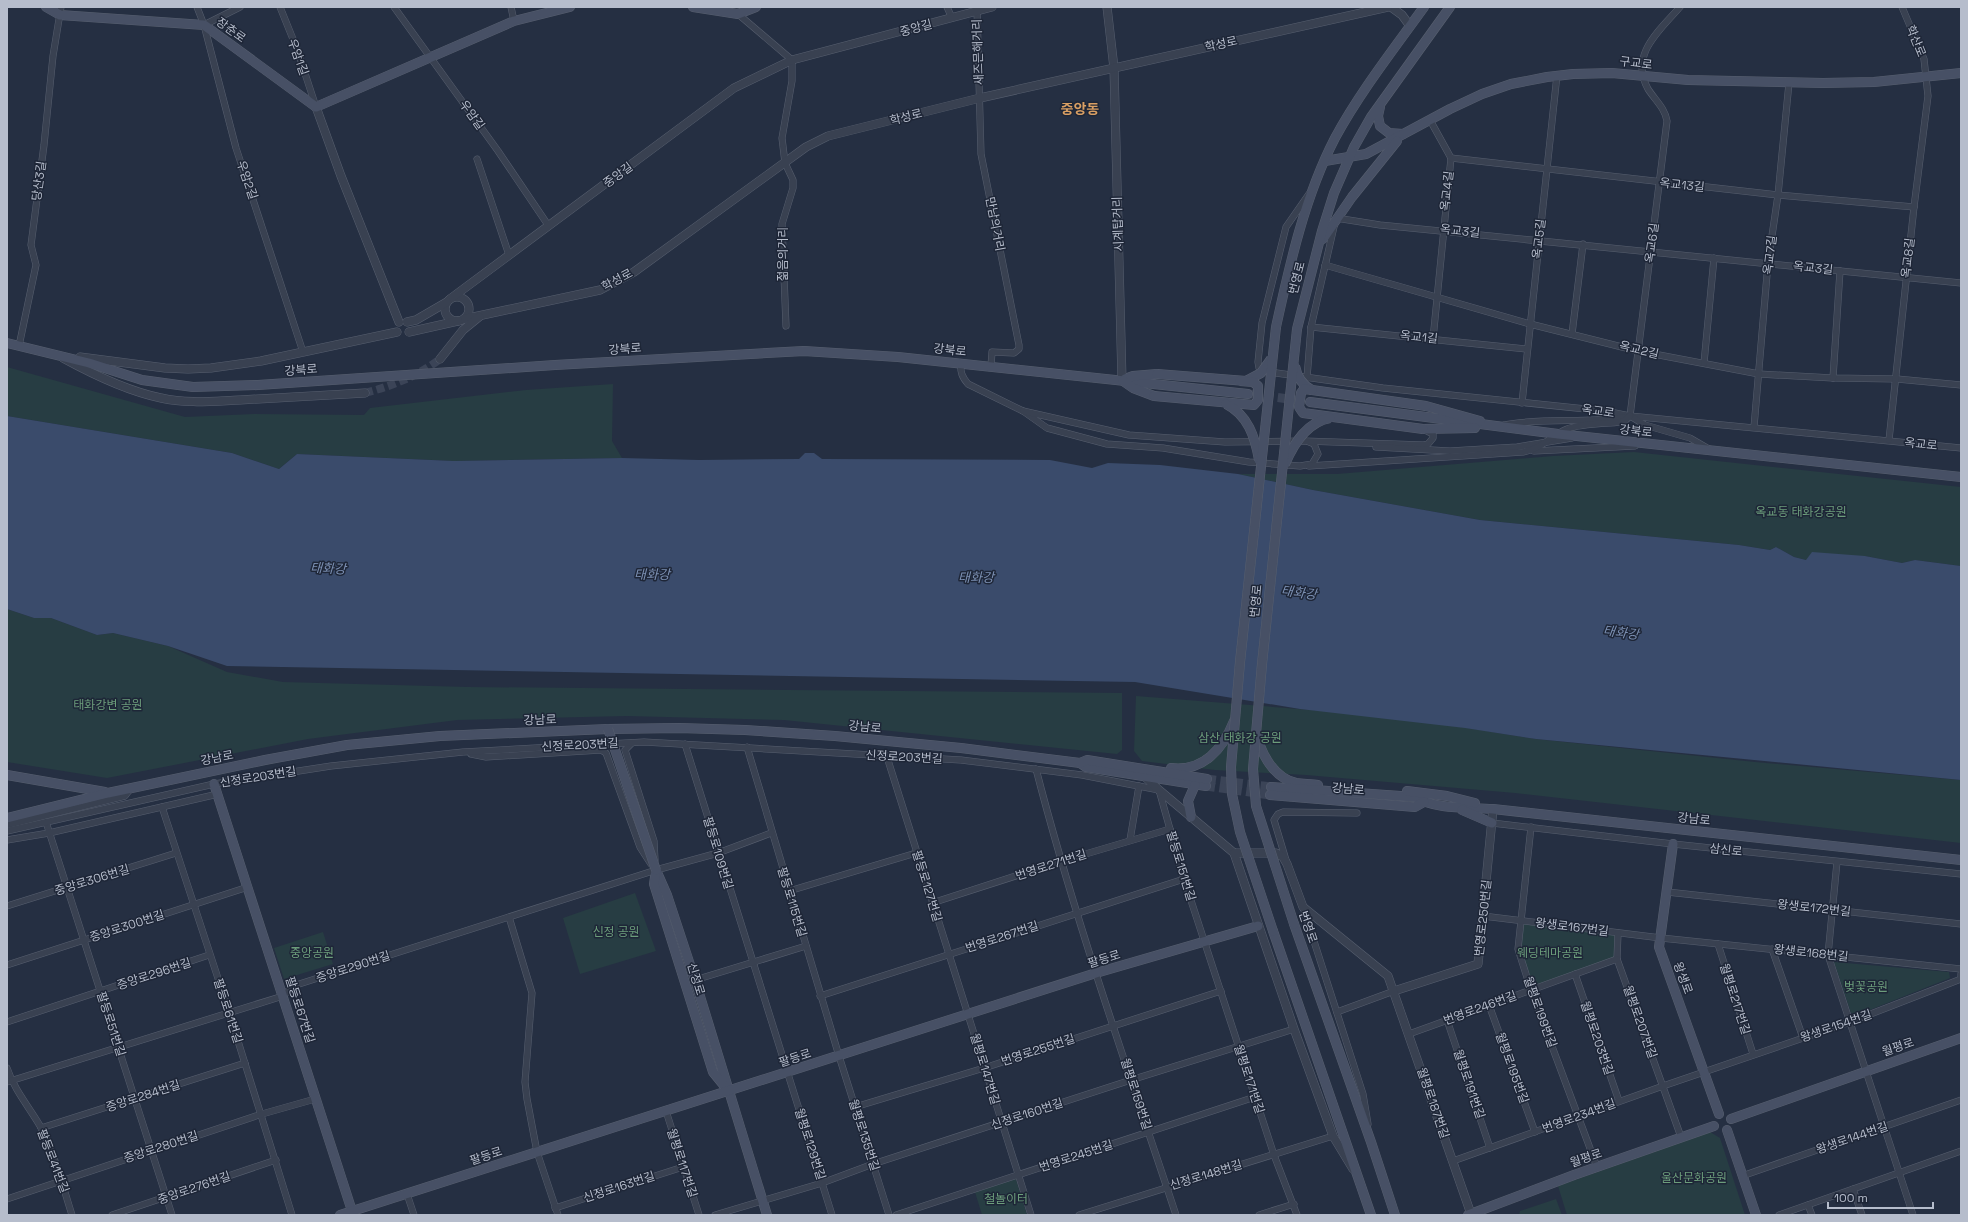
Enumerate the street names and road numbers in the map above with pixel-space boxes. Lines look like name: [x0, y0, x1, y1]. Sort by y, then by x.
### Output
street label: 장춘로: [213, 14, 249, 46]
street label: 중앙길: [898, 16, 934, 40]
street label: 새즈믄해거리: [969, 19, 987, 85]
street label: 학산로: [1902, 23, 1930, 59]
street label: 학성로: [1203, 32, 1239, 56]
street label: 우암1길: [284, 36, 312, 78]
street label: 구교로: [1619, 53, 1653, 73]
street label: 우암길: [456, 97, 488, 133]
street label: 학성로: [888, 105, 924, 129]
street label: 우암2길: [233, 158, 261, 202]
street label: 중앙길: [600, 159, 636, 191]
street label: 당산3길: [28, 160, 50, 202]
street label: 옥교4길: [1437, 170, 1457, 212]
street label: 옥교13길: [1659, 175, 1705, 195]
street label: 만남의거리: [982, 195, 1008, 253]
street label: 시계탑거리: [1109, 196, 1127, 252]
street label: 옥교5길: [1529, 218, 1549, 260]
street label: 옥교3길: [1439, 221, 1481, 241]
street label: 옥교6길: [1642, 222, 1662, 264]
street label: 젊음의거리: [775, 226, 791, 282]
street label: 옥교7길: [1760, 234, 1780, 276]
street label: 옥교8길: [1898, 237, 1918, 279]
street label: 옥교3길: [1792, 258, 1834, 278]
street label: 번영로: [1285, 260, 1309, 296]
street label: 학성로: [599, 265, 635, 295]
street label: 옥교1길: [1399, 327, 1439, 347]
street label: 옥교2길: [1618, 338, 1660, 362]
street label: 강북로: [608, 340, 642, 358]
street label: 강북로: [933, 340, 967, 360]
street label: 강북로: [284, 361, 318, 379]
street label: 옥교로: [1580, 401, 1616, 421]
street label: 강북로: [1619, 421, 1653, 441]
street label: 옥교로: [1904, 434, 1938, 454]
street label: 번영로: [1246, 584, 1266, 618]
street label: 강남로: [523, 711, 557, 729]
street label: 강남로: [848, 717, 882, 737]
street label: 신정로203번길: [541, 735, 619, 755]
street label: 강남로: [199, 747, 235, 769]
street label: 신정로203번길: [865, 747, 943, 767]
street label: 신정로203번길: [219, 763, 297, 791]
street label: 강남로: [1331, 780, 1365, 798]
street label: 강남로: [1677, 809, 1711, 829]
street label: 팔등로109번길: [699, 815, 737, 891]
street label: 팔등로151번길: [1163, 829, 1199, 903]
street label: 삼신로: [1709, 840, 1743, 860]
street label: 번영로271번길: [1013, 846, 1089, 884]
street label: 팔등로127번길: [909, 848, 945, 924]
street label: 중앙로306번길: [53, 861, 131, 899]
street label: 팔등로115번길: [774, 865, 810, 939]
street label: 번영로250번길: [1471, 879, 1495, 957]
street label: 왕생로172번길: [1776, 896, 1852, 920]
street label: 중앙로300번길: [88, 906, 166, 946]
street label: 번영로: [1295, 909, 1321, 945]
street label: 왕생로167번길: [1534, 915, 1610, 939]
street label: 번영로267번길: [963, 918, 1041, 956]
street label: 왕생로168번길: [1773, 941, 1849, 965]
street label: 중앙로290번길: [314, 947, 392, 987]
street label: 팔등로: [1086, 947, 1122, 971]
street label: 중앙로296번길: [115, 954, 193, 994]
street label: 왕생로: [1670, 960, 1696, 996]
street label: 신정로: [684, 961, 708, 997]
street label: 월평로217번길: [1716, 961, 1754, 1037]
street label: 월평로199번길: [1520, 974, 1560, 1050]
street label: 팔등로67번길: [282, 975, 318, 1045]
street label: 팔등로61번길: [210, 976, 246, 1046]
street label: 월평로207번길: [1619, 983, 1661, 1061]
street label: 번영로246번길: [1441, 987, 1519, 1029]
street label: 팔등로51번길: [93, 990, 129, 1058]
street label: 월평로203번길: [1577, 999, 1617, 1077]
street label: 왕생로154번길: [1798, 1006, 1874, 1046]
street label: 월평로195번길: [1492, 1030, 1532, 1106]
street label: 월평로147번길: [967, 1031, 1003, 1107]
street label: 번영로255번길: [999, 1031, 1077, 1069]
street label: 월평로: [1880, 1034, 1916, 1060]
street label: 월평로171번길: [1230, 1042, 1268, 1116]
street label: 팔등로: [777, 1045, 813, 1071]
street label: 월평로191번길: [1450, 1047, 1488, 1121]
street label: 월평로159번길: [1117, 1056, 1155, 1132]
street label: 월평로187번길: [1413, 1065, 1453, 1141]
street label: 중앙로284번길: [104, 1076, 182, 1116]
street label: 신정로160번길: [989, 1095, 1065, 1133]
street label: 번영로234번길: [1540, 1095, 1618, 1137]
street label: 월평로135번길: [845, 1097, 883, 1173]
street label: 월평로129번길: [791, 1106, 829, 1182]
street label: 왕생로144번길: [1814, 1118, 1890, 1158]
street label: 월평로117번길: [663, 1126, 701, 1200]
street label: 팔등로41번길: [33, 1127, 73, 1195]
street label: 중앙로280번길: [122, 1127, 200, 1167]
street label: 번영로245번길: [1037, 1137, 1115, 1175]
street label: 팔등로: [468, 1143, 504, 1169]
street label: 월평로: [1568, 1145, 1604, 1171]
street label: 신정로148번길: [1168, 1156, 1244, 1194]
street label: 중앙로276번길: [155, 1168, 233, 1208]
street label: 신정로163번길: [581, 1168, 657, 1206]

